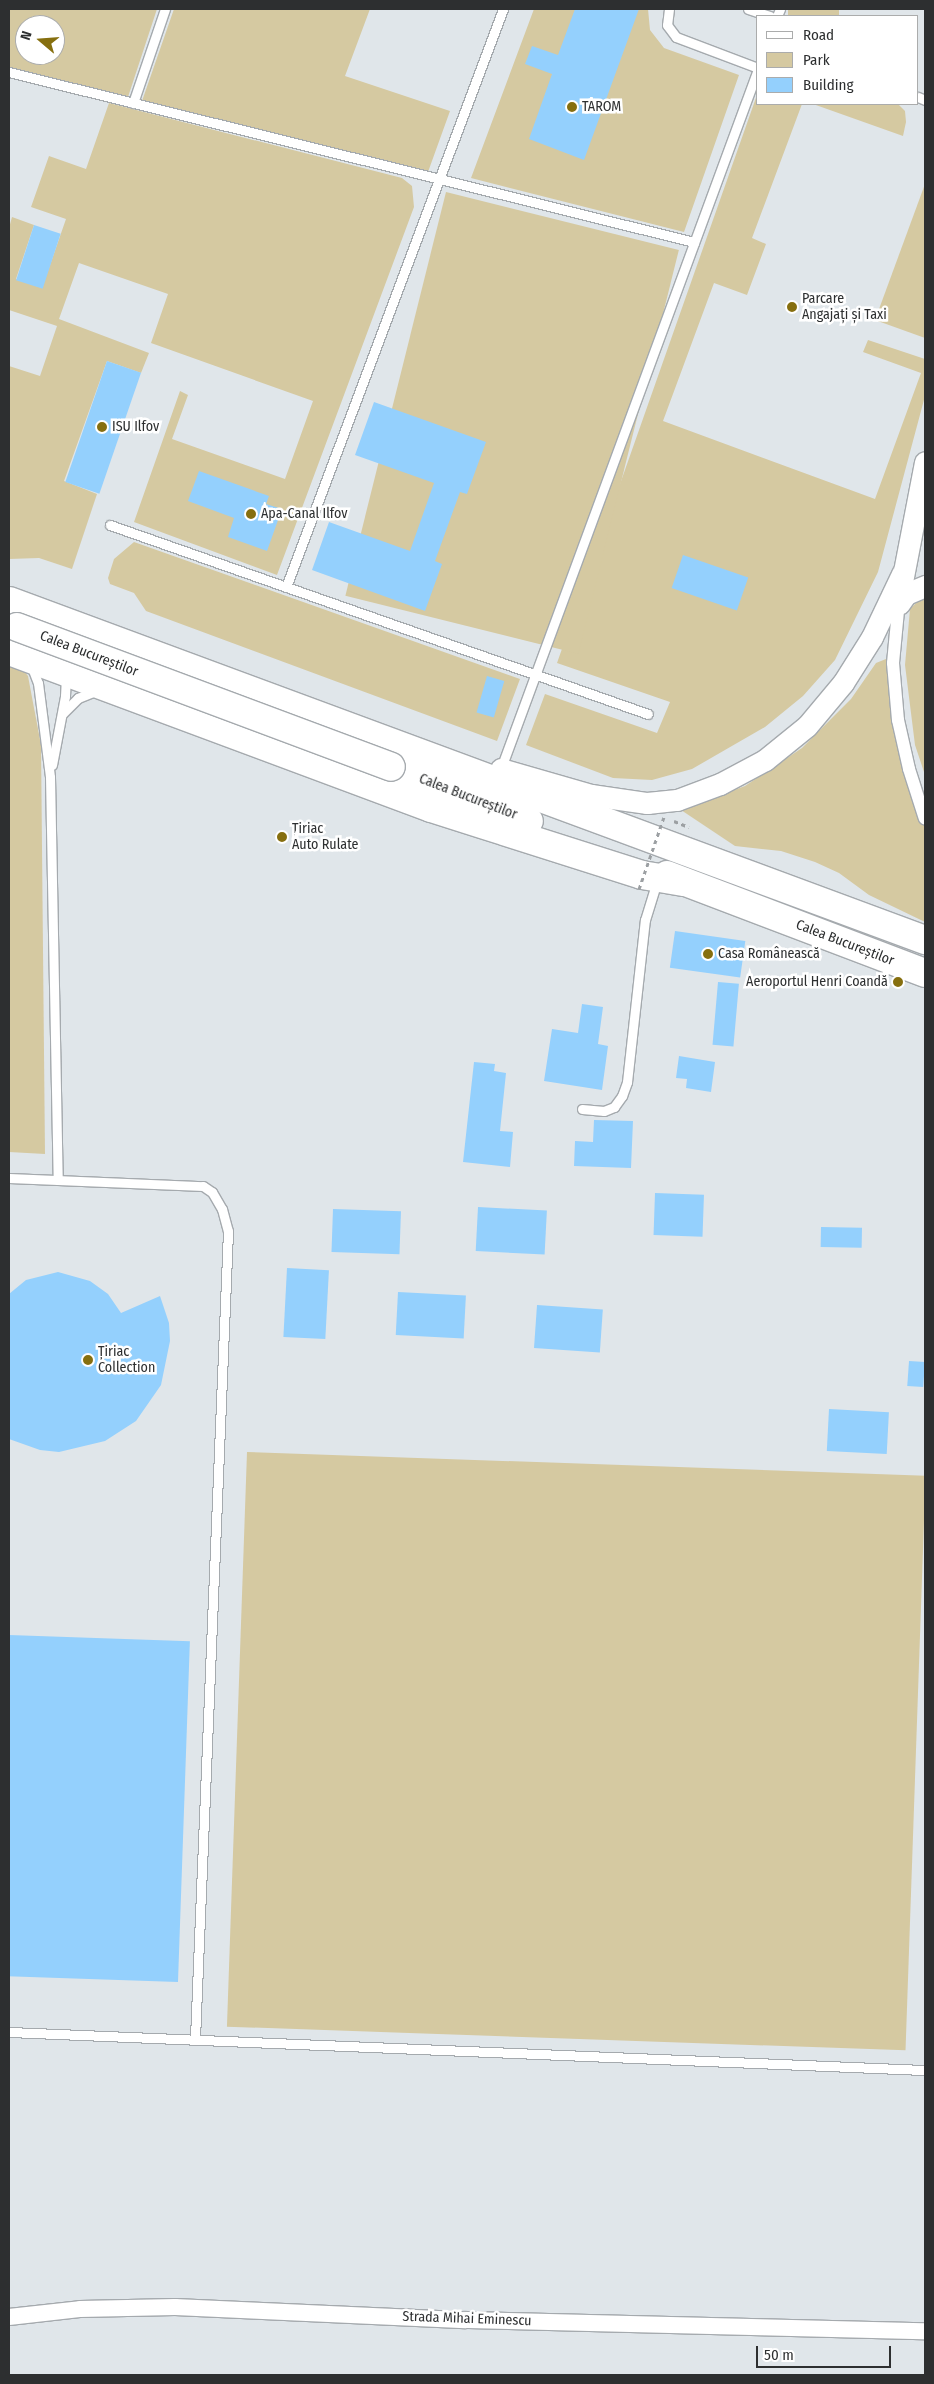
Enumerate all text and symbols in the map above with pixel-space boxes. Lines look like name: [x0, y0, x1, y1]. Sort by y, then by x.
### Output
north arrow: [15, 15, 65, 65]
legend: [756, 15, 919, 105]
text: Road: [803, 26, 834, 44]
text: N: [17, 29, 36, 42]
text: Park: [803, 51, 830, 69]
text: Building: [803, 76, 854, 94]
place label: TAROM: [582, 99, 621, 115]
marker: TAROM: [566, 101, 578, 113]
place label: Parcare Angajați și Taxi: [802, 291, 887, 324]
marker: Parcare Angajați și Taxi: [786, 301, 798, 313]
place label: ISU Ilfov: [112, 419, 159, 435]
marker: ISU Ilfov: [96, 421, 108, 433]
place label: Apa-Canal Ilfov: [261, 506, 348, 522]
marker: Apa-Canal Ilfov: [245, 508, 257, 520]
street label: Calea Bucureștilor: [38, 628, 140, 680]
street label: Calea Bucureștilor: [417, 771, 519, 823]
place label: Țiriac Auto Rulate: [292, 821, 358, 854]
marker: Țiriac Auto Rulate: [276, 831, 288, 843]
street label: Calea Bucureștilor: [794, 917, 896, 969]
place label: Casa Românească: [718, 946, 820, 962]
marker: Casa Românească: [702, 948, 714, 960]
place label: Aeroportul Henri Coandă: [746, 974, 888, 990]
marker: Aeroportul Henri Coandă: [892, 976, 904, 988]
place label: Țiriac Collection: [98, 1344, 155, 1376]
marker: Țiriac Collection: [82, 1354, 94, 1366]
street label: Strada Mihai Eminescu: [402, 2308, 532, 2330]
scale bar: [759, 2336, 894, 2368]
text: 50 m: [764, 2346, 794, 2364]

